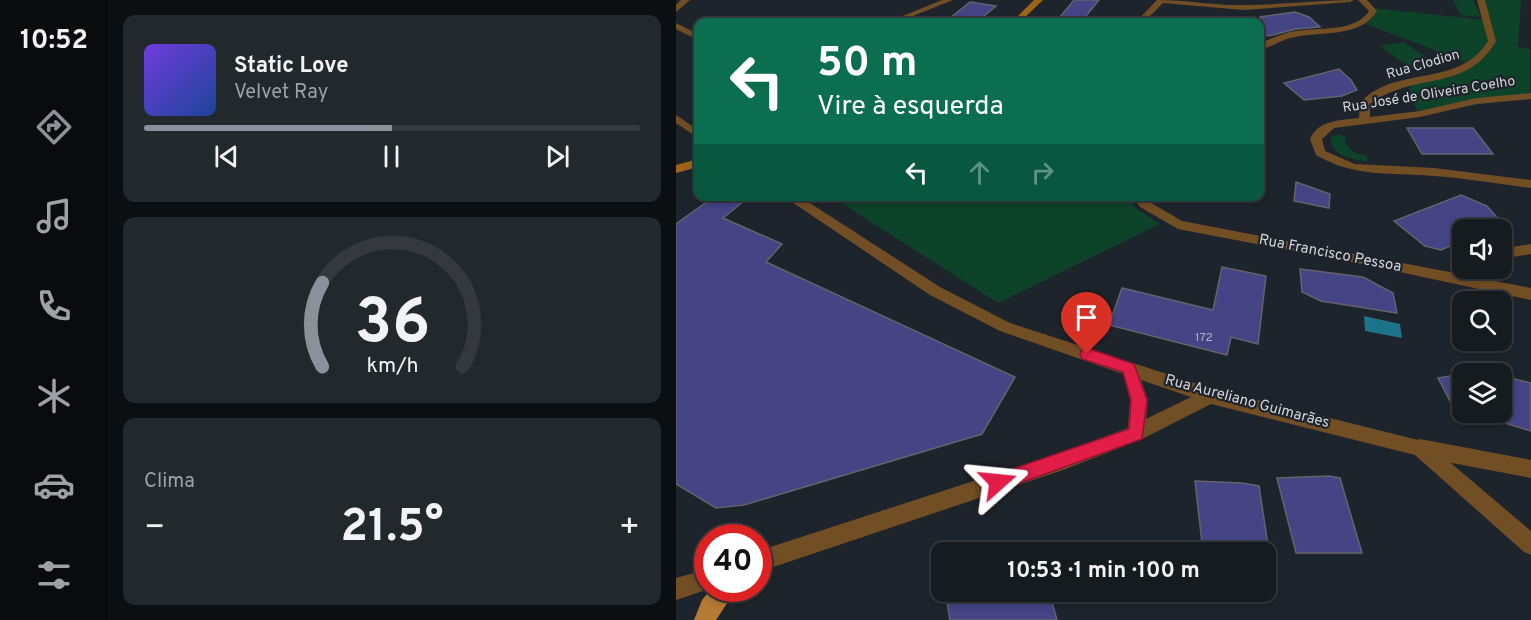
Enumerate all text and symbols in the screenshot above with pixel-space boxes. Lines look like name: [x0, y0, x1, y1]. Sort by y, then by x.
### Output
text: 10:52: [20, 24, 88, 58]
text: 50 m: [817, 38, 918, 91]
icon: left: [718, 42, 796, 120]
street label: Rua Clodion: [1384, 46, 1462, 84]
text: Static Love: [234, 53, 348, 80]
street label: Rua José de Oliveira Coelho: [1341, 73, 1517, 117]
text: Velvet Ray: [234, 80, 328, 106]
text: Vire à esquerda: [817, 90, 1004, 124]
icon: directions: [33, 106, 75, 148]
icon: previous: [210, 140, 243, 173]
icon: pause: [375, 140, 408, 173]
icon: next: [541, 140, 574, 173]
icon: left: [900, 156, 933, 189]
icon: ahead: [963, 156, 996, 189]
icon: right: [1026, 156, 1059, 189]
icon: music: [33, 195, 75, 237]
map controls: [1452, 219, 1512, 423]
button: sound: [1452, 219, 1512, 279]
street label: Rua Francisco Pessoa: [1257, 231, 1403, 277]
icon: phone: [33, 285, 75, 327]
text: 36: [354, 286, 430, 365]
button: search: [1452, 291, 1512, 351]
pin: [1061, 292, 1112, 354]
icon: arrive: [1070, 301, 1103, 334]
house number: 172: [1195, 330, 1213, 346]
text: km/h: [366, 353, 418, 380]
button: layers: [1452, 363, 1512, 423]
street label: Rua Aureliano Guimarães: [1163, 371, 1331, 433]
icon: climate: [33, 375, 75, 417]
position arrow: [966, 450, 1030, 514]
icon: car: [33, 464, 75, 506]
text: Clima: [144, 469, 195, 495]
text: 21.5°: [341, 500, 443, 557]
text: −: [144, 508, 165, 550]
text: +: [619, 508, 640, 550]
speed limit sign: 40: [694, 524, 772, 602]
icon: filters: [33, 554, 75, 596]
text: 10:53 · 1 min · 100 m: [1007, 558, 1200, 585]

